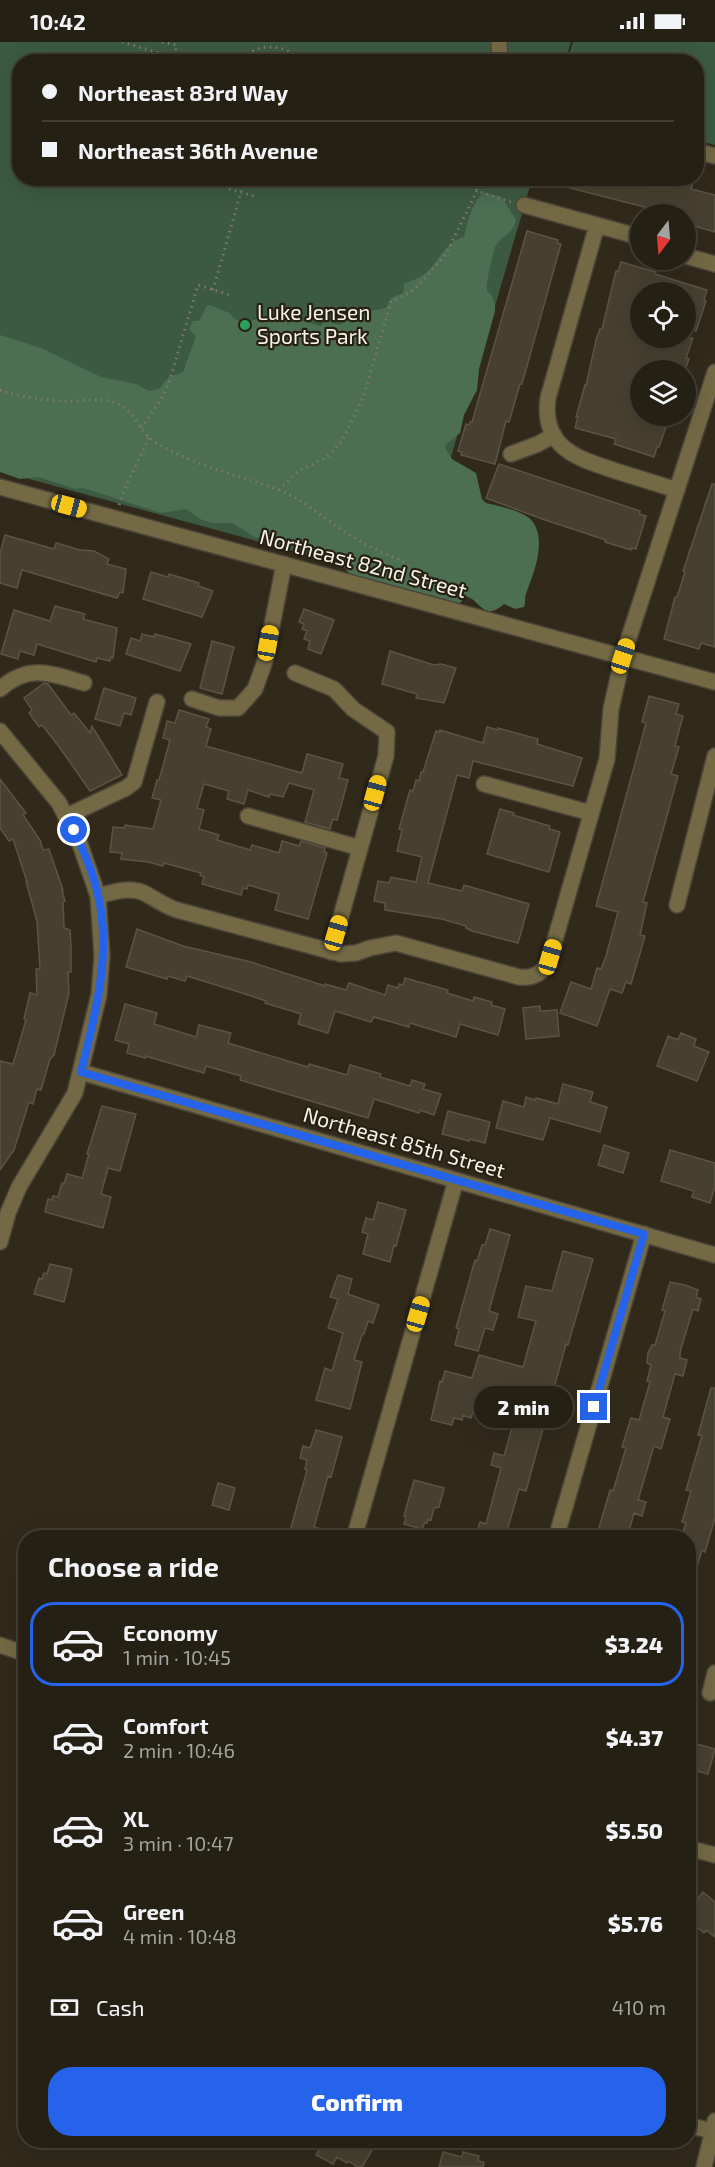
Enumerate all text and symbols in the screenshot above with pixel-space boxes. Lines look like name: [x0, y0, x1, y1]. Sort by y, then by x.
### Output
text: 10:42: [30, 8, 86, 34]
text: Northeast 83rd Way: [78, 79, 288, 105]
text: Northeast 36th Avenue: [78, 137, 318, 163]
north arrow: [630, 204, 696, 270]
map controls: [630, 204, 696, 426]
button: locate: [630, 282, 696, 348]
place label: Luke Jensen Sports Park: [257, 299, 370, 348]
marker: Luke Jensen Sports Park: [238, 318, 252, 332]
button: layers: [630, 360, 696, 426]
car: [49, 493, 89, 519]
street label: Northeast 82nd Street: [257, 523, 470, 602]
car: [256, 624, 280, 662]
car: [609, 636, 637, 676]
car: [362, 773, 388, 813]
route start: [60, 816, 87, 843]
car: [322, 913, 350, 953]
car: [536, 937, 564, 977]
street label: Northeast 85th Street: [301, 1101, 508, 1182]
car: [404, 1294, 432, 1334]
callout: 2 min: [474, 1386, 573, 1428]
route end: [580, 1393, 607, 1420]
text: 2 min: [498, 1395, 549, 1419]
text: Choose a ride: [48, 1550, 219, 1582]
icon: car: [51, 1617, 105, 1671]
text: Economy: [123, 1619, 218, 1645]
text: $3.24: [605, 1631, 663, 1657]
text: 1 min · 10:45: [123, 1645, 231, 1669]
icon: car: [51, 1710, 105, 1764]
text: Comfort: [123, 1712, 208, 1738]
text: $4.37: [606, 1724, 663, 1750]
text: 2 min · 10:46: [123, 1738, 235, 1762]
icon: car: [51, 1803, 105, 1857]
text: XL: [123, 1805, 149, 1831]
text: $5.50: [606, 1817, 663, 1843]
text: 3 min · 10:47: [123, 1831, 234, 1855]
icon: car: [51, 1896, 105, 1950]
text: Green: [123, 1898, 185, 1924]
text: $5.76: [608, 1910, 663, 1936]
text: 4 min · 10:48: [123, 1924, 237, 1948]
icon: cash: [48, 1991, 81, 2024]
text: Cash: [96, 1994, 145, 2020]
text: 410 m: [612, 1995, 666, 2019]
button: Confirm: [48, 2067, 666, 2136]

